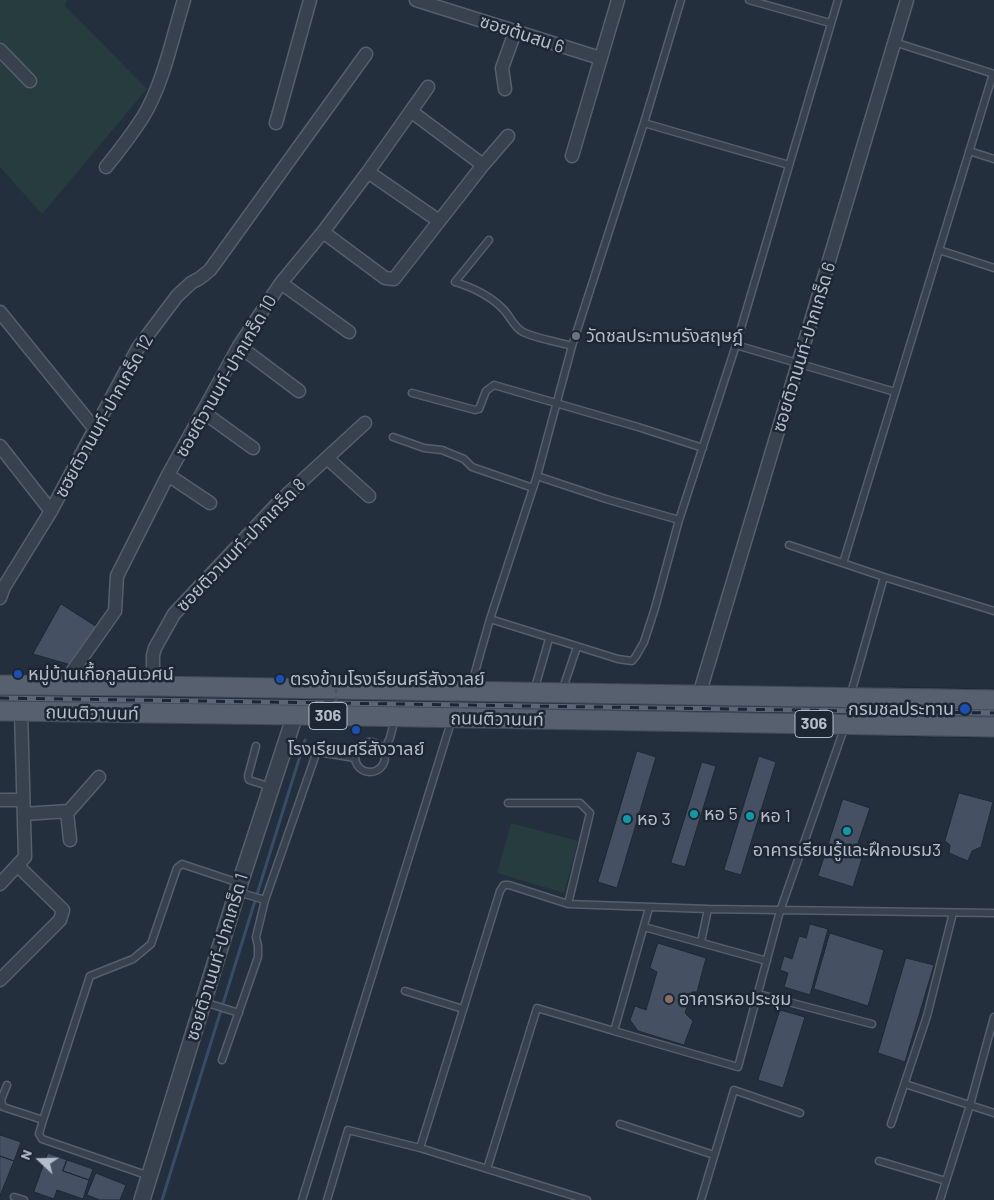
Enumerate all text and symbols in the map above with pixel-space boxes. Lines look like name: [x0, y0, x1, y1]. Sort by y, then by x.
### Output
street label: ซอยต้นสน 6: [477, 10, 567, 58]
street label: ซอยติวานนท์-ปากเกร็ด 6: [768, 259, 840, 435]
street label: ซอยติวานนท์-ปากเกร็ด 10: [171, 291, 281, 461]
place label: วัดชลประทานรังสฤษฎ์: [586, 325, 743, 347]
marker: วัดชลประทานรังสฤษฎ์: [570, 330, 582, 342]
street label: ซฮยติวานนท์-ปากเกร็ด 12: [50, 331, 158, 501]
street label: ซอยติวานนท์-ปากเกร็ด 8: [172, 474, 310, 616]
place label: หมู่บ้านเกื้อกูลนิเวศน์: [28, 663, 174, 685]
marker: หมู่บ้านเกื้อกูลนิเวศน์: [12, 668, 24, 680]
place label: ตรงข้ามโรงเรียนศรีสังวาลย์: [290, 668, 485, 690]
marker: ตรงข้ามโรงเรียนศรีสังวาลย์: [274, 673, 286, 685]
place label: กรมชลประทาน: [848, 698, 954, 720]
street label: ถนนติวานนท์: [45, 701, 139, 725]
road number: 306: [309, 702, 347, 729]
marker: กรมชลประทาน: [958, 702, 972, 716]
street label: ถนนติวานนท์: [450, 707, 544, 731]
road number: 306: [795, 711, 833, 738]
marker: โรงเรียนศรีสังวาลย์: [350, 724, 362, 736]
place label: โรงเรียนศรีสังวาลย์: [288, 738, 424, 760]
place label: หอ 5: [704, 803, 738, 825]
place label: หอ 1: [760, 805, 791, 827]
place label: หอ 3: [637, 808, 671, 830]
marker: หอ 5: [688, 808, 700, 820]
marker: หอ 1: [744, 810, 756, 822]
marker: หอ 3: [621, 813, 633, 825]
marker: อาคารเรียนรู้และฝึกอบรม3: [841, 825, 853, 837]
place label: อาคารเรียนรู้และฝึกอบรม3: [753, 839, 941, 861]
street label: ซอยติวานนท์-ปากเกร็ด 1: [181, 871, 253, 1043]
place label: อาคารหอประชุม: [679, 988, 791, 1010]
marker: อาคารหอประชุม: [663, 993, 675, 1005]
north arrow: [15, 1135, 65, 1185]
text: N: [16, 1147, 35, 1162]

